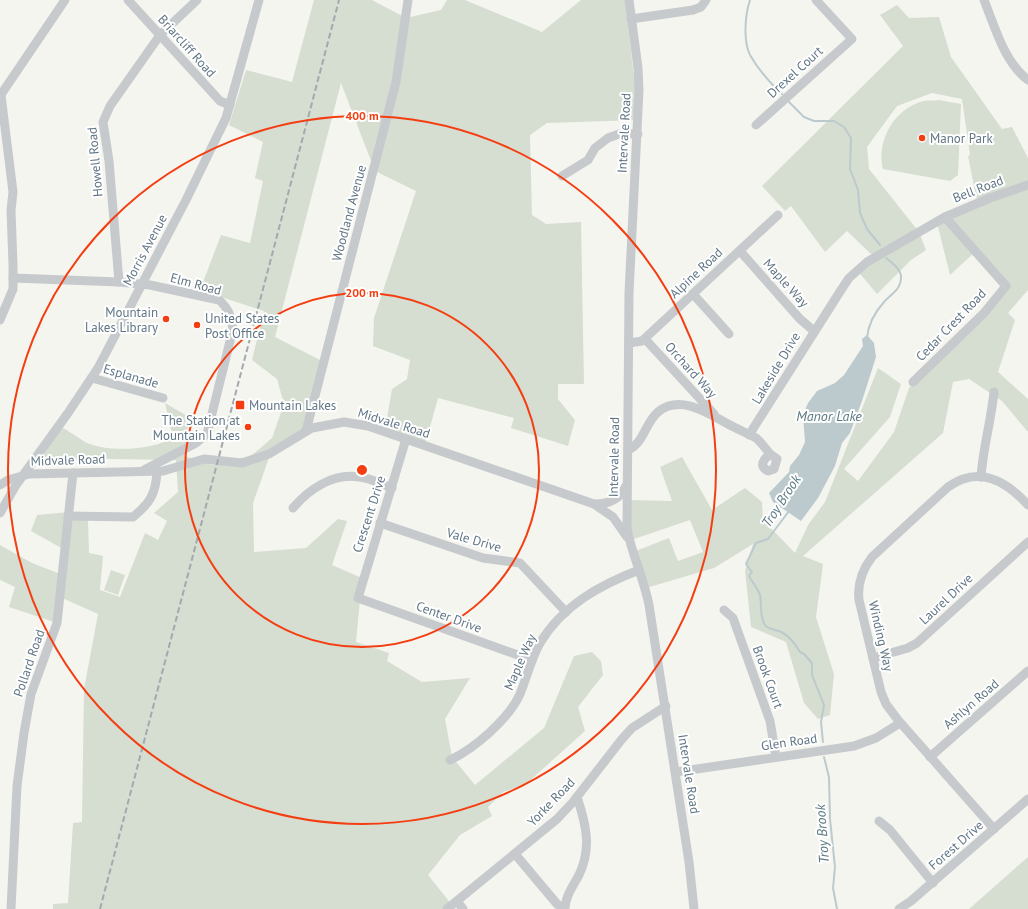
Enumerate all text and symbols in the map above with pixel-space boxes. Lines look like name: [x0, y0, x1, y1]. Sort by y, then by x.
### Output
street label: Briarcliff Road: [154, 11, 220, 81]
street label: Drexel Court: [763, 42, 827, 102]
street label: Intervale Road: [613, 92, 635, 174]
text: 400 m: [345, 108, 379, 123]
street label: Howell Road: [83, 126, 107, 198]
place label: Manor Park: [930, 130, 993, 147]
marker: Manor Park: [917, 133, 927, 143]
street label: Woodland Avenue: [328, 163, 370, 263]
street label: Bell Road: [950, 172, 1006, 206]
street label: Morris Avenue: [119, 211, 171, 289]
street label: Alpine Road: [666, 244, 726, 302]
street label: Maple Way: [760, 255, 812, 311]
street label: Elm Road: [169, 269, 223, 299]
text: 200 m: [345, 285, 379, 300]
street label: Cedar Crest Road: [912, 285, 990, 365]
place label: Mountain Lakes Library: [85, 304, 158, 336]
place label: United States Post Office: [205, 310, 280, 342]
marker: Mountain Lakes Library: [161, 314, 171, 324]
marker: United States Post Office: [192, 320, 202, 330]
street label: Lakeside Drive: [748, 329, 804, 407]
street label: Orchard Way: [661, 338, 721, 402]
street label: Esplanade: [101, 360, 161, 392]
place label: Mountain Lakes: [249, 397, 336, 414]
marker: Mountain Lakes: [234, 399, 246, 411]
street label: Midvale Road: [356, 404, 432, 442]
water label: Manor Lake: [796, 407, 862, 425]
place label: The Station at Mountain Lakes: [153, 412, 241, 444]
street label: Intervale Road: [605, 417, 623, 497]
marker: The Station at Mountain Lakes: [243, 422, 253, 432]
street label: Midvale Road: [30, 450, 106, 470]
centre of rings: [355, 463, 369, 477]
water label: Troy Brook: [757, 471, 805, 531]
street label: Crescent Drive: [349, 473, 389, 555]
street label: Vale Drive: [444, 524, 503, 556]
street label: Laurel Drive: [916, 570, 976, 628]
street label: Center Drive: [414, 597, 484, 637]
street label: Winding Way: [865, 599, 897, 673]
street label: Pollard Road: [10, 627, 48, 699]
street label: Maple Way: [500, 631, 540, 693]
street label: Brook Court: [749, 643, 787, 711]
street label: Ashlyn Road: [940, 675, 1002, 733]
street label: Glen Road: [760, 730, 818, 754]
street label: Intervale Road: [674, 733, 704, 815]
street label: Yorke Road: [524, 774, 578, 830]
water label: Troy Brook: [811, 803, 833, 864]
street label: Forest Drive: [925, 817, 987, 873]

